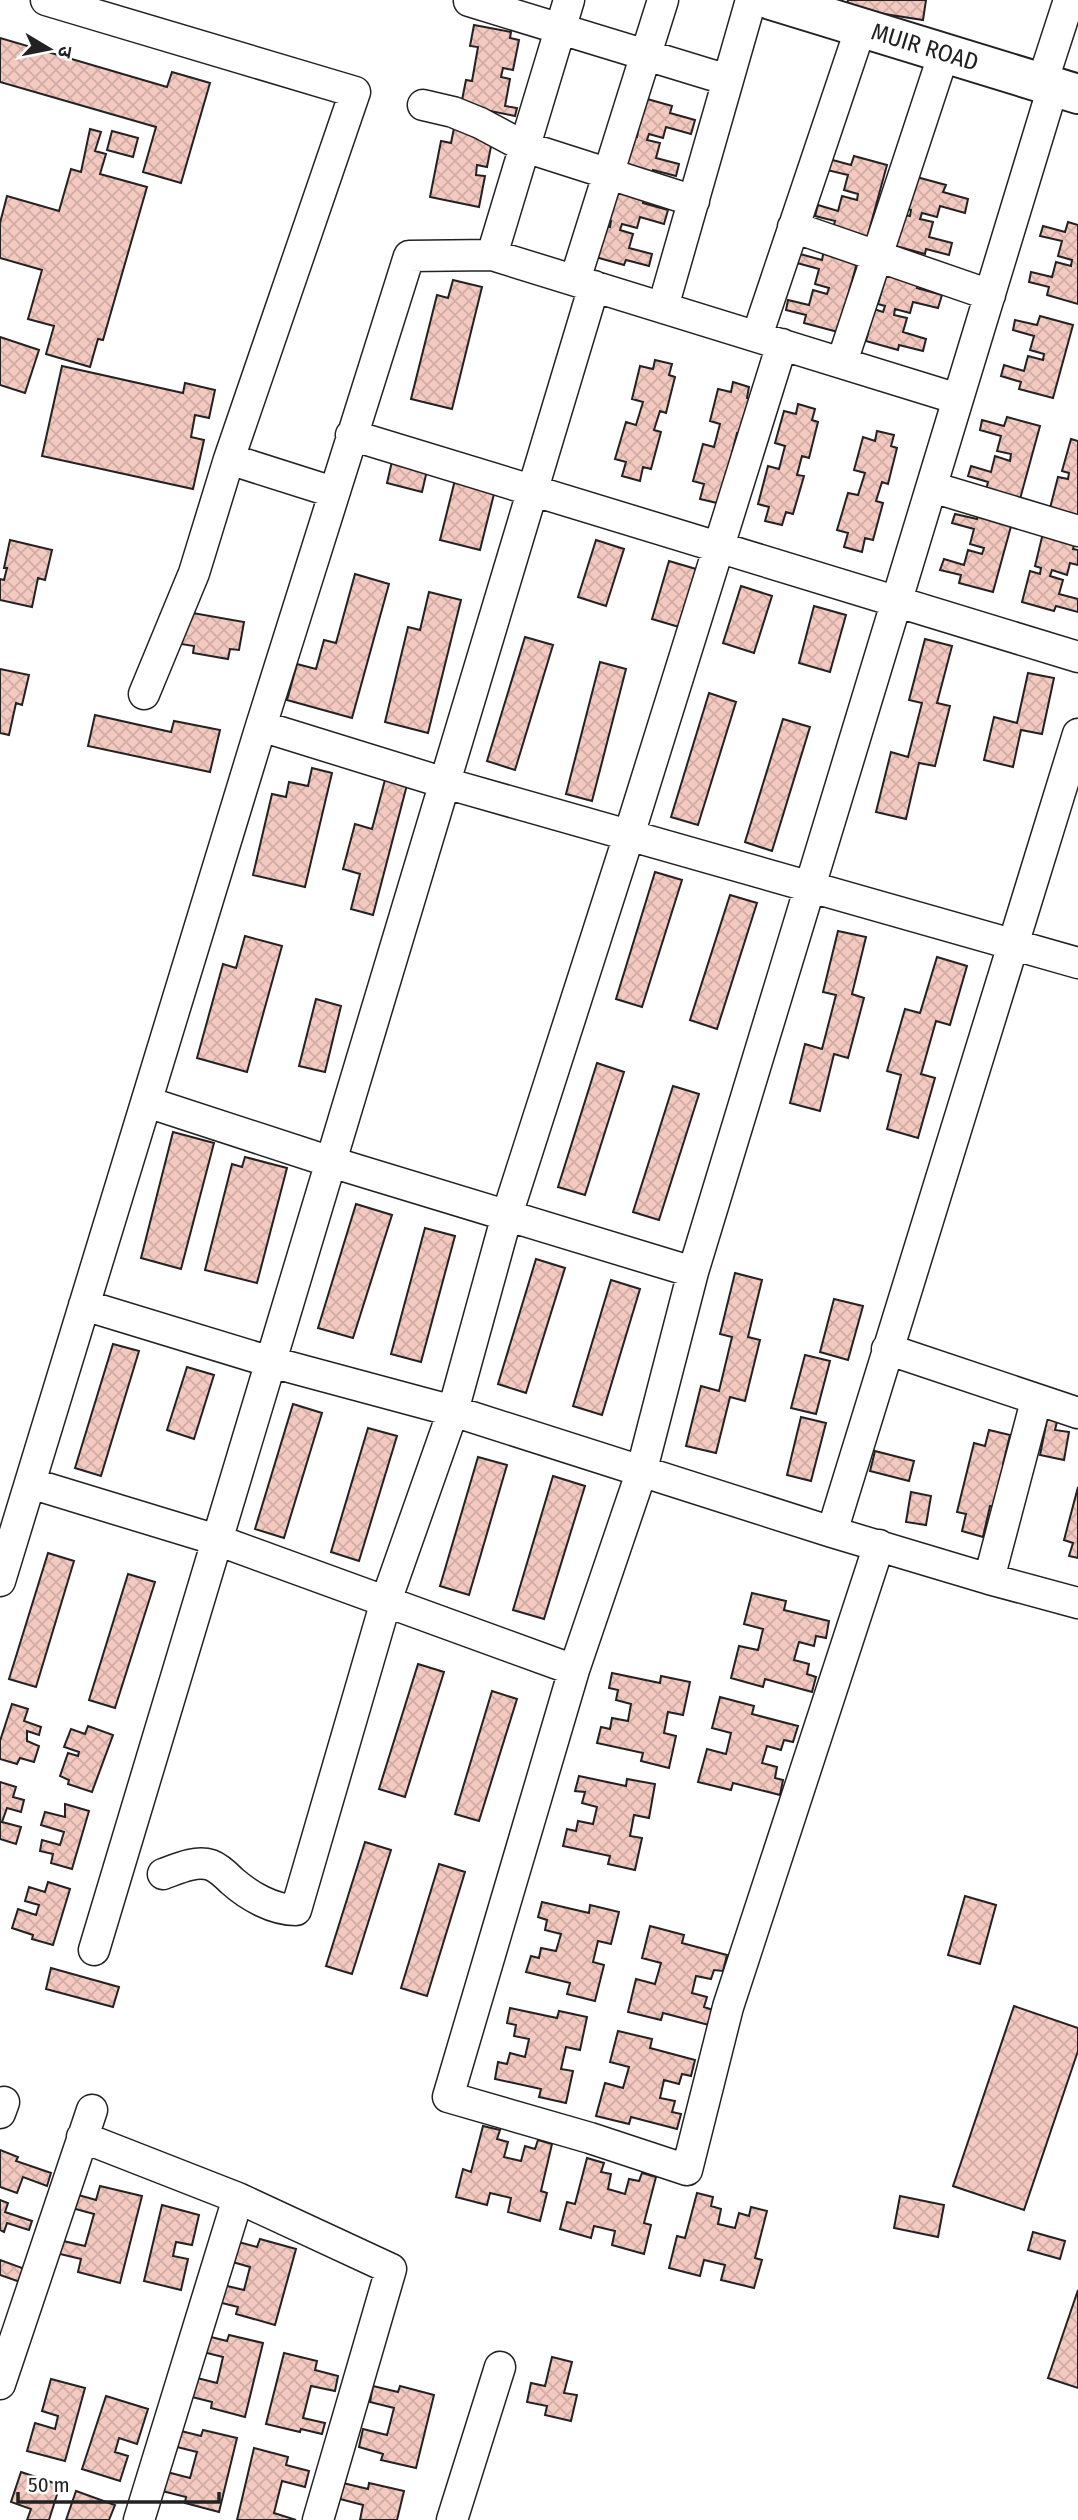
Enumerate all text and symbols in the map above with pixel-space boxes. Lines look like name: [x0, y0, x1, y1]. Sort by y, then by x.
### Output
north arrow: [14, 14, 84, 84]
street label: MUIR ROAD: [868, 18, 982, 77]
text: उ: [53, 44, 78, 60]
scale bar: [18, 2460, 219, 2504]
text: 50 m: [28, 2472, 70, 2498]

